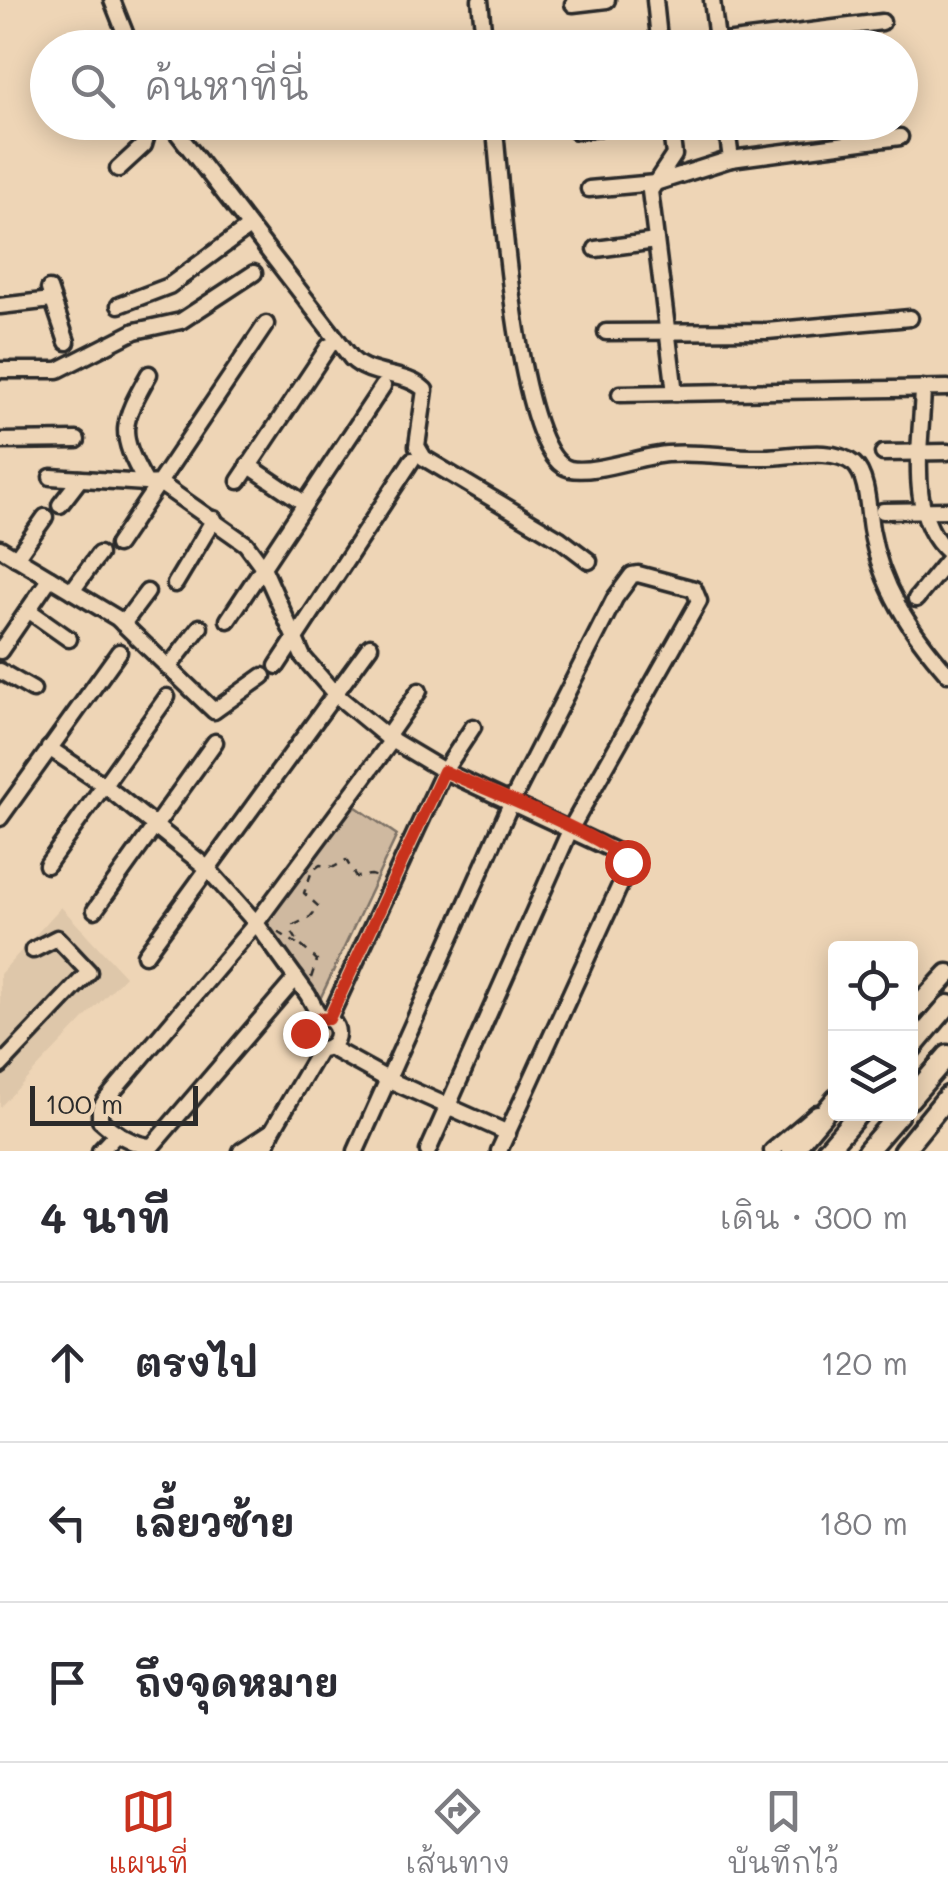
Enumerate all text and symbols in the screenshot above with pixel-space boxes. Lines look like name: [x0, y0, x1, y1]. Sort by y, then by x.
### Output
search box: [30, 30, 918, 140]
icon: search: [65, 58, 120, 113]
text: ค้นหาที่นี่: [145, 60, 309, 110]
route start: [605, 840, 651, 886]
map controls: [828, 941, 918, 1121]
button: locate: [828, 941, 918, 1031]
route end: [283, 1011, 329, 1057]
button: layers: [828, 1031, 918, 1121]
scale bar: [30, 1081, 198, 1126]
text: 100 m: [45, 1085, 123, 1121]
text: 4 นาที: [40, 1189, 170, 1244]
text: เดิน · 300 m: [720, 1195, 908, 1237]
icon: ahead: [40, 1335, 95, 1390]
text: ตรงไป: [135, 1337, 258, 1387]
text: 120 m: [820, 1341, 908, 1383]
icon: left: [40, 1495, 95, 1550]
text: เลี้ยวซ้าย: [135, 1497, 294, 1547]
text: 180 m: [819, 1501, 908, 1543]
icon: arrive: [40, 1655, 95, 1710]
text: ถึงจุดหมาย: [135, 1657, 338, 1707]
tab: แผนที่: [109, 1784, 188, 1880]
tab: เส้นทาง: [406, 1784, 510, 1880]
tab: บันทึกไว้: [727, 1784, 839, 1880]

